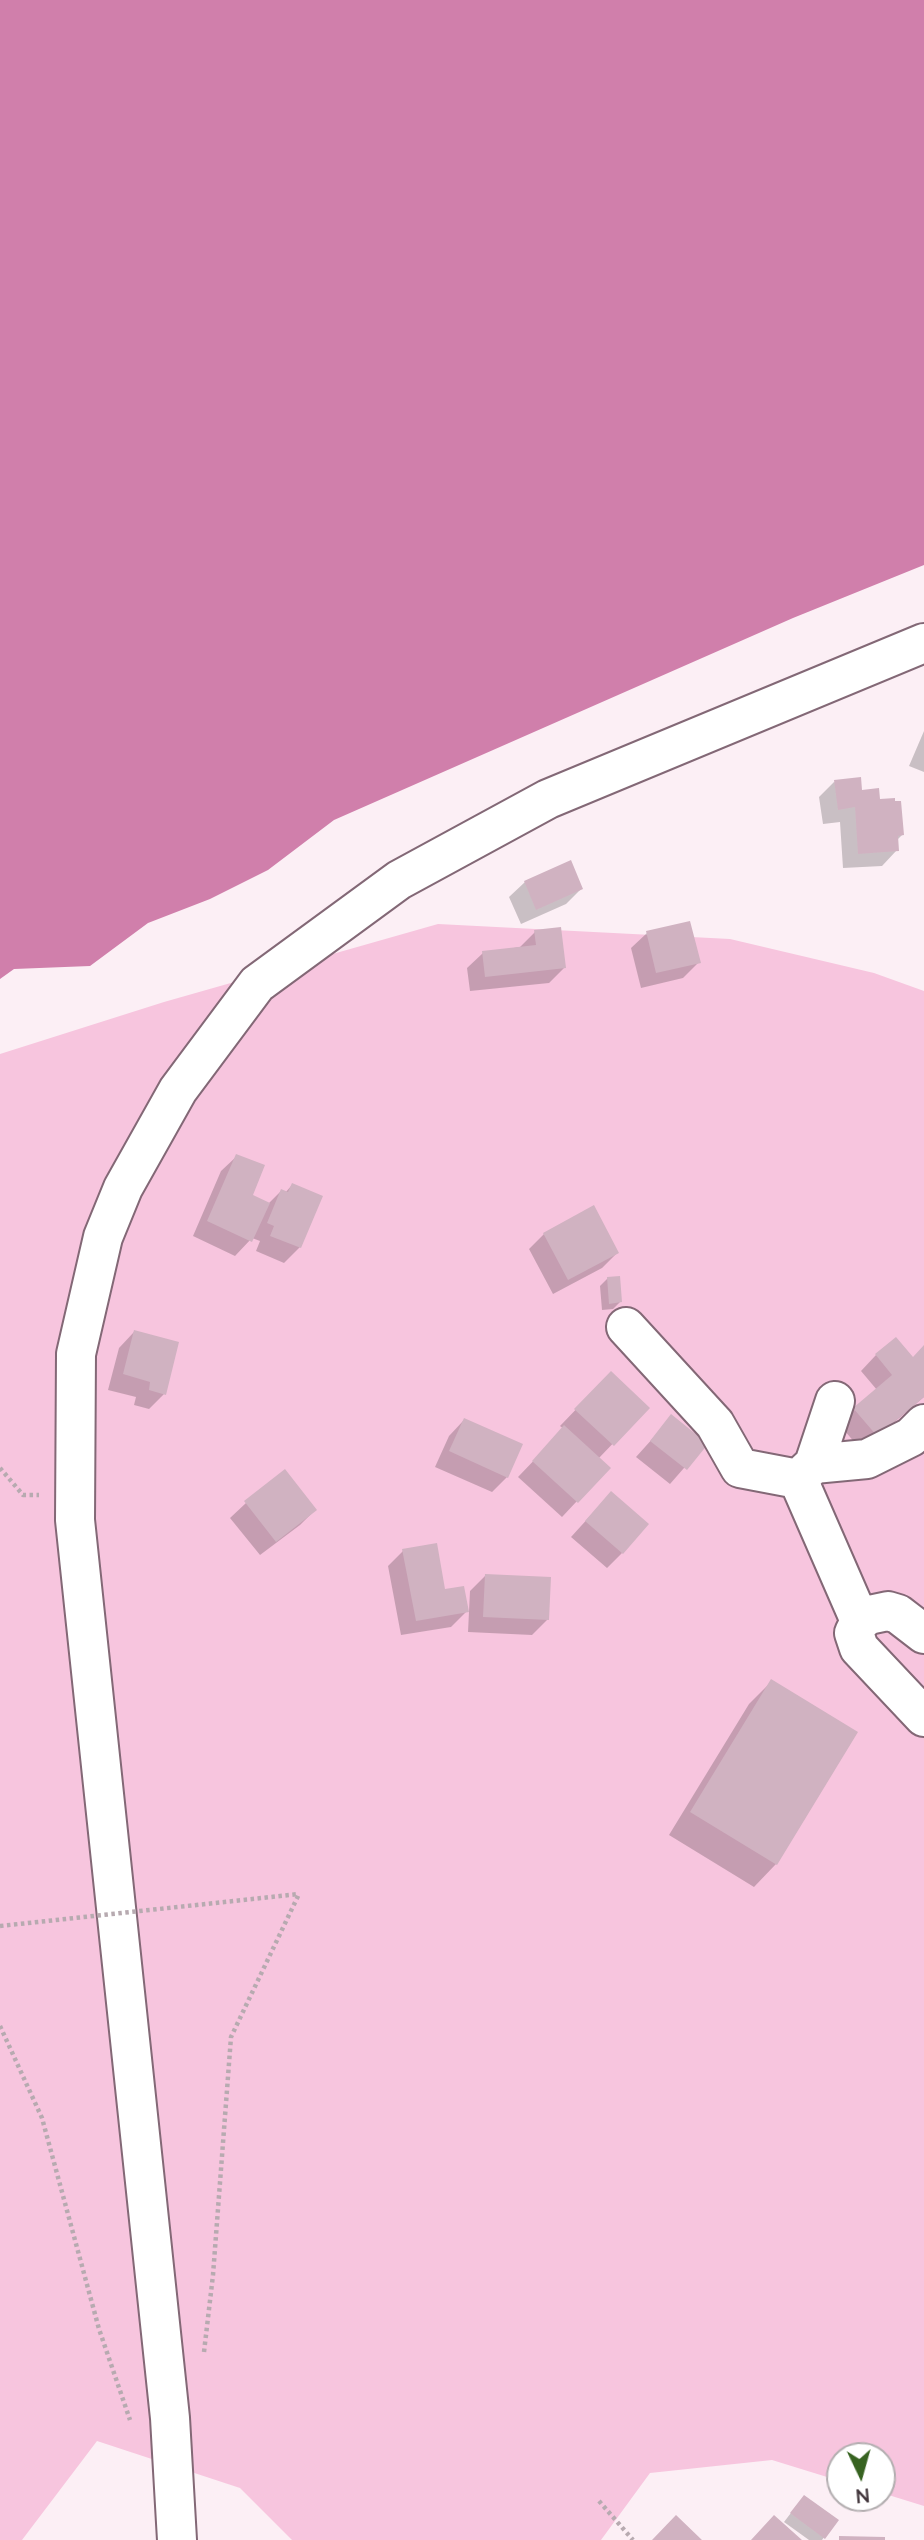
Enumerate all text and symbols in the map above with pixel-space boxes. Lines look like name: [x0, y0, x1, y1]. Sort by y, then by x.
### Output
north arrow: [826, 2442, 896, 2512]
text: N: [854, 2483, 871, 2509]

